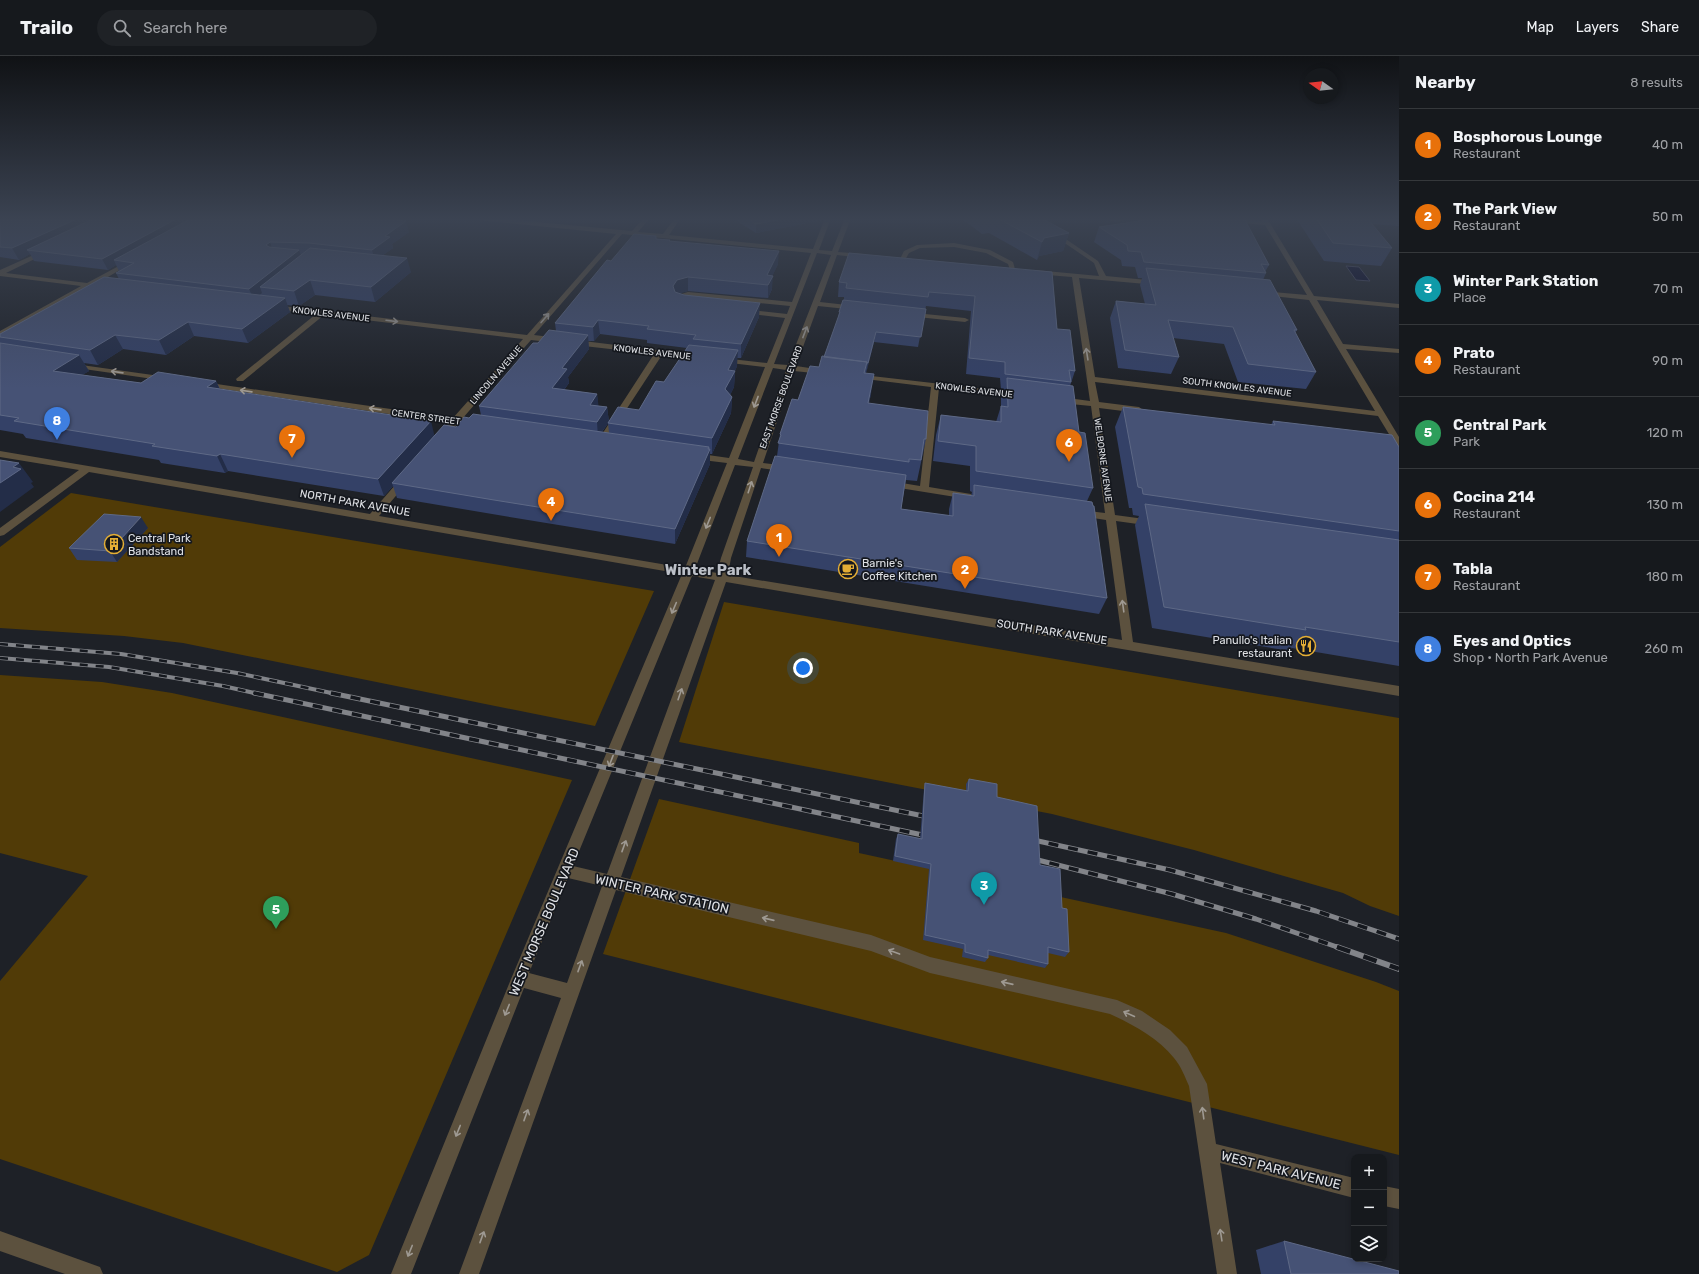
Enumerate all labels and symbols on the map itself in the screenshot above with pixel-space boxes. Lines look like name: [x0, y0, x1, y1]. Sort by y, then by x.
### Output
north arrow: [1303, 68, 1339, 104]
street label: KNOWLES AVENUE: [292, 304, 370, 324]
one-way arrow: [541, 313, 550, 324]
one-way arrow: [385, 318, 398, 325]
one-way arrow: [801, 326, 809, 338]
street label: KNOWLES AVENUE: [613, 342, 691, 362]
street label: LINCOLN AVENUE: [468, 344, 524, 406]
street label: EAST MORSE BOULEVARD: [758, 344, 804, 450]
one-way arrow: [1083, 348, 1091, 361]
one-way arrow: [111, 368, 124, 376]
street label: SOUTH KNOWLES AVENUE: [1182, 375, 1292, 399]
street label: KNOWLES AVENUE: [935, 380, 1013, 400]
one-way arrow: [240, 387, 253, 395]
one-way arrow: [751, 396, 759, 408]
one-way arrow: [369, 405, 382, 413]
pin: 8: [44, 407, 70, 440]
street label: CENTER STREET: [391, 407, 461, 427]
street label: WELBORNE AVENUE: [1092, 418, 1114, 502]
pin: 7: [279, 425, 305, 458]
pin: 6: [1056, 429, 1082, 462]
one-way arrow: [747, 480, 754, 493]
street label: NORTH PARK AVENUE: [299, 487, 412, 519]
pin: 4: [538, 488, 564, 521]
one-way arrow: [704, 516, 711, 528]
pin: 1: [766, 524, 792, 557]
place label: Central Park Bandstand: [128, 532, 191, 558]
building icon: Central Park Bandstand: [103, 533, 125, 555]
pin: 2: [952, 556, 978, 589]
place label: Barnie's Coffee Kitchen: [862, 557, 937, 583]
cafe icon: Barnie's Coffee Kitchen: [837, 558, 859, 580]
district label: Winter Park: [665, 561, 751, 579]
one-way arrow: [1119, 600, 1127, 613]
one-way arrow: [669, 601, 677, 613]
street label: SOUTH PARK AVENUE: [996, 617, 1109, 647]
place label: Panullo's Italian restaurant: [1212, 634, 1293, 660]
restaurant icon: Panullo's Italian restaurant: [1295, 635, 1317, 657]
your location: [793, 658, 813, 678]
one-way arrow: [677, 689, 685, 701]
one-way arrow: [606, 754, 614, 766]
one-way arrow: [621, 840, 629, 852]
street label: WEST MORSE BOULEVARD: [506, 846, 582, 998]
street label: WINTER PARK STATION: [593, 871, 731, 917]
pin: 3: [971, 872, 997, 905]
pin: 5: [263, 896, 289, 929]
one-way arrow: [762, 915, 775, 922]
one-way arrow: [888, 948, 900, 956]
one-way arrow: [576, 961, 584, 973]
one-way arrow: [1001, 978, 1014, 986]
one-way arrow: [503, 1004, 510, 1016]
one-way arrow: [1123, 1010, 1135, 1017]
one-way arrow: [1199, 1107, 1207, 1120]
one-way arrow: [523, 1109, 531, 1121]
one-way arrow: [454, 1124, 462, 1136]
street label: WEST PARK AVENUE: [1220, 1148, 1342, 1192]
one-way arrow: [1217, 1229, 1225, 1242]
one-way arrow: [479, 1232, 487, 1244]
one-way arrow: [405, 1245, 413, 1257]

